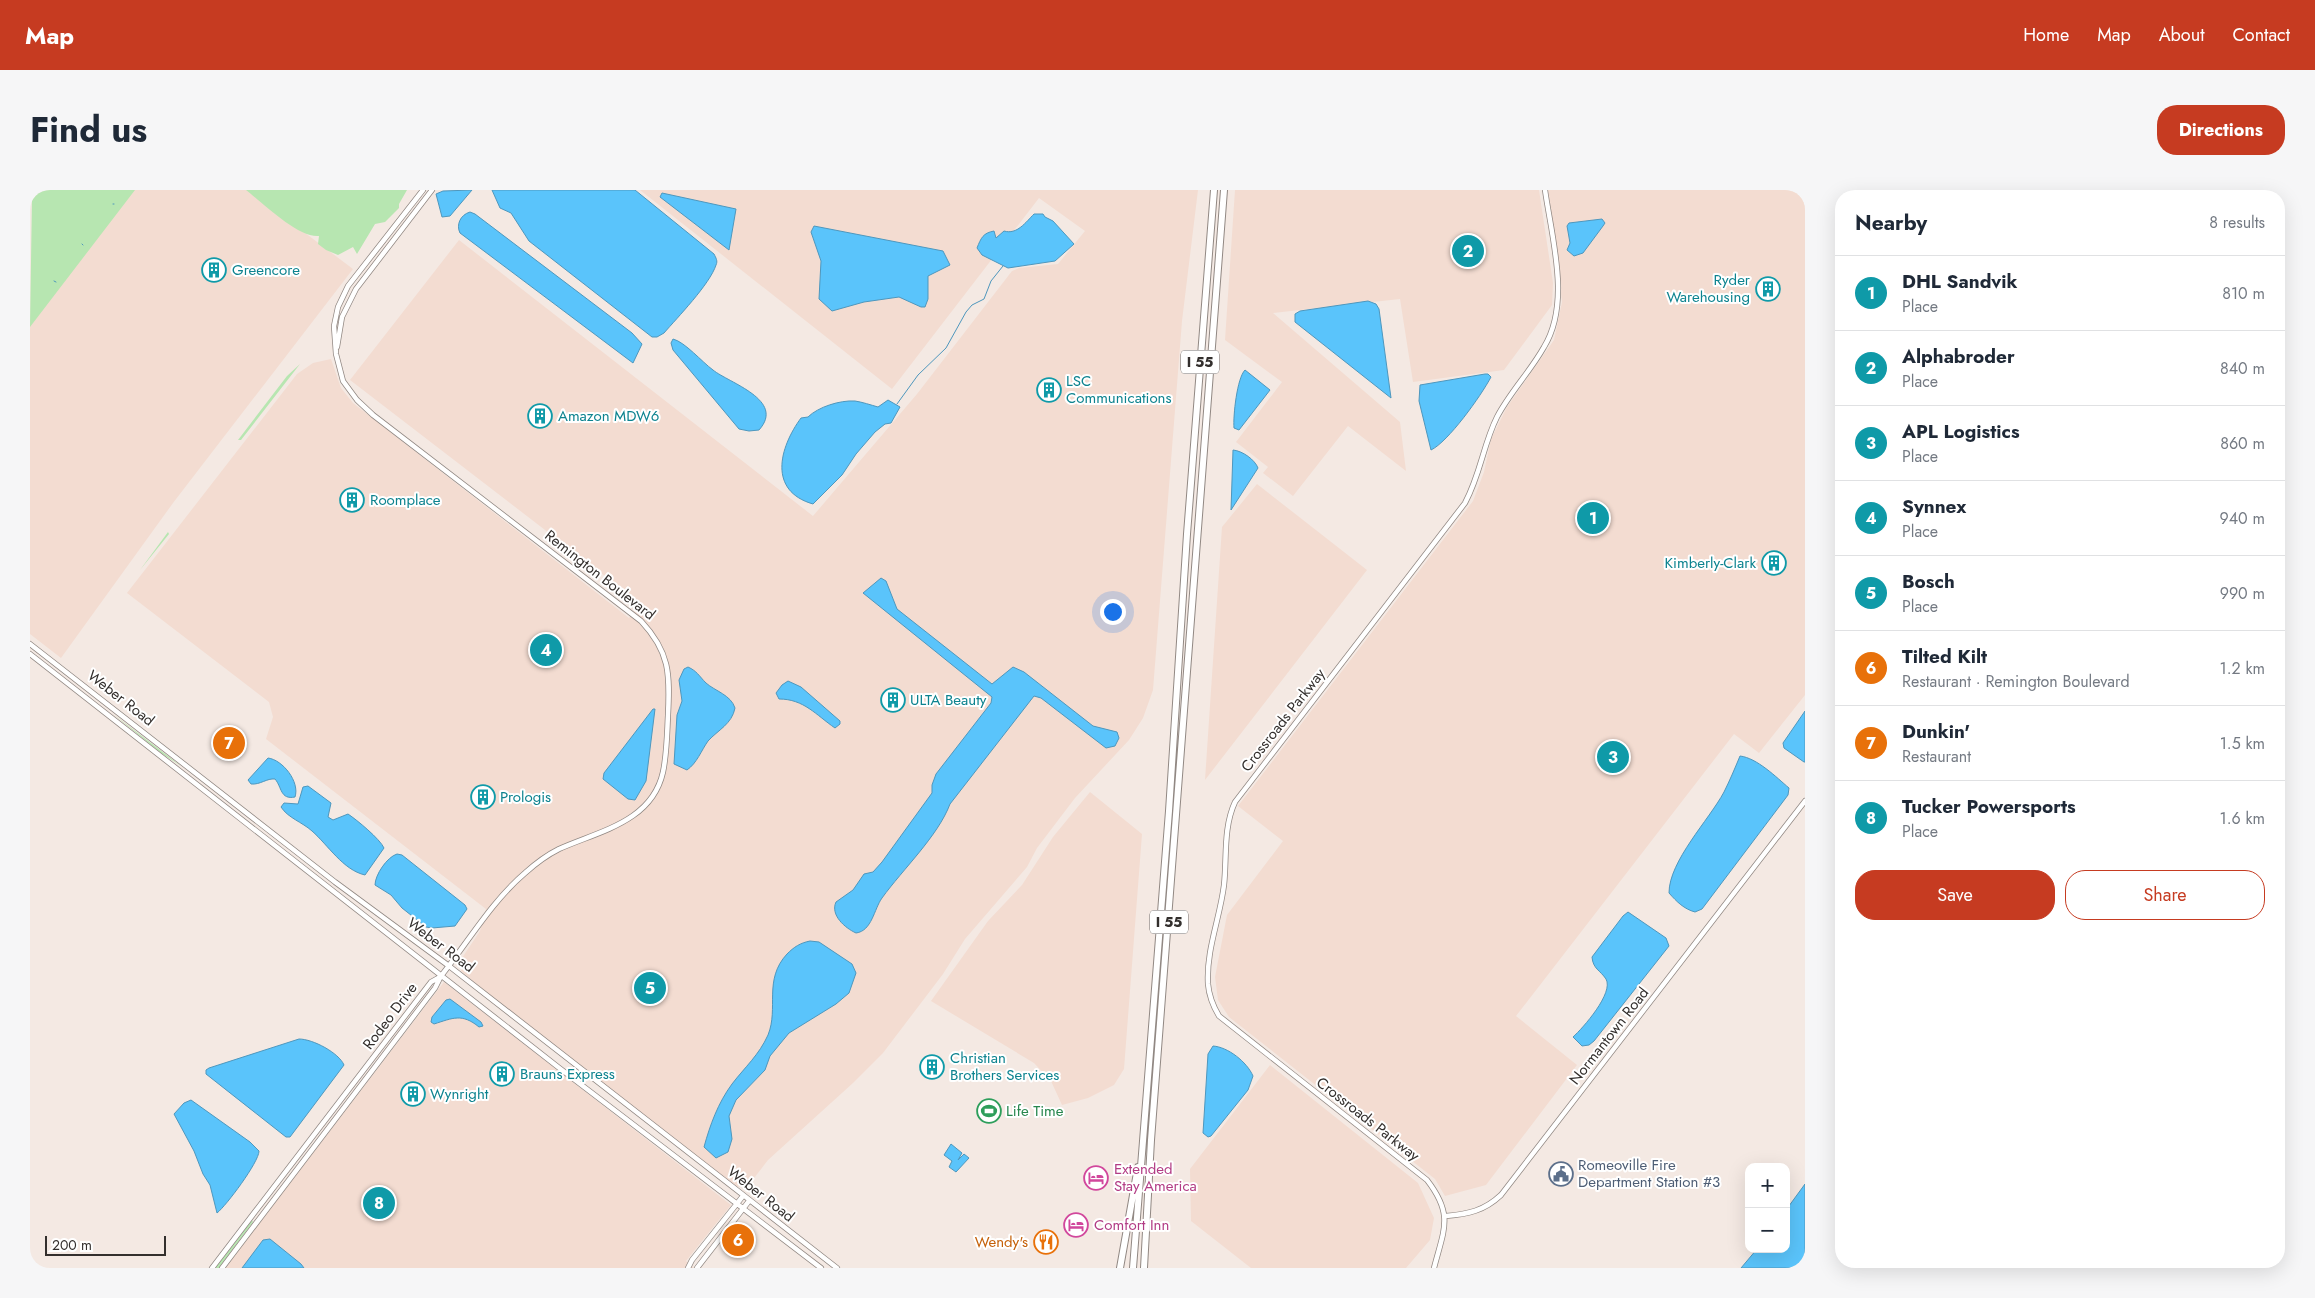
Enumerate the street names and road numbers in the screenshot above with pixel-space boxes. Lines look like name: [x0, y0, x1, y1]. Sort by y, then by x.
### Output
road number: I 55: [1181, 350, 1219, 373]
street label: Remington Boulevard: [540, 525, 660, 625]
street label: Crossroads Parkway: [1236, 663, 1331, 776]
street label: Weber Road: [83, 665, 159, 731]
road number: I 55: [1150, 910, 1188, 934]
street label: Weber Road: [403, 912, 479, 978]
street label: Rodeo Drive: [357, 978, 423, 1054]
street label: Normantown Road: [1564, 983, 1654, 1089]
street label: Crossroads Parkway: [1312, 1072, 1425, 1167]
street label: Weber Road: [723, 1161, 799, 1227]

